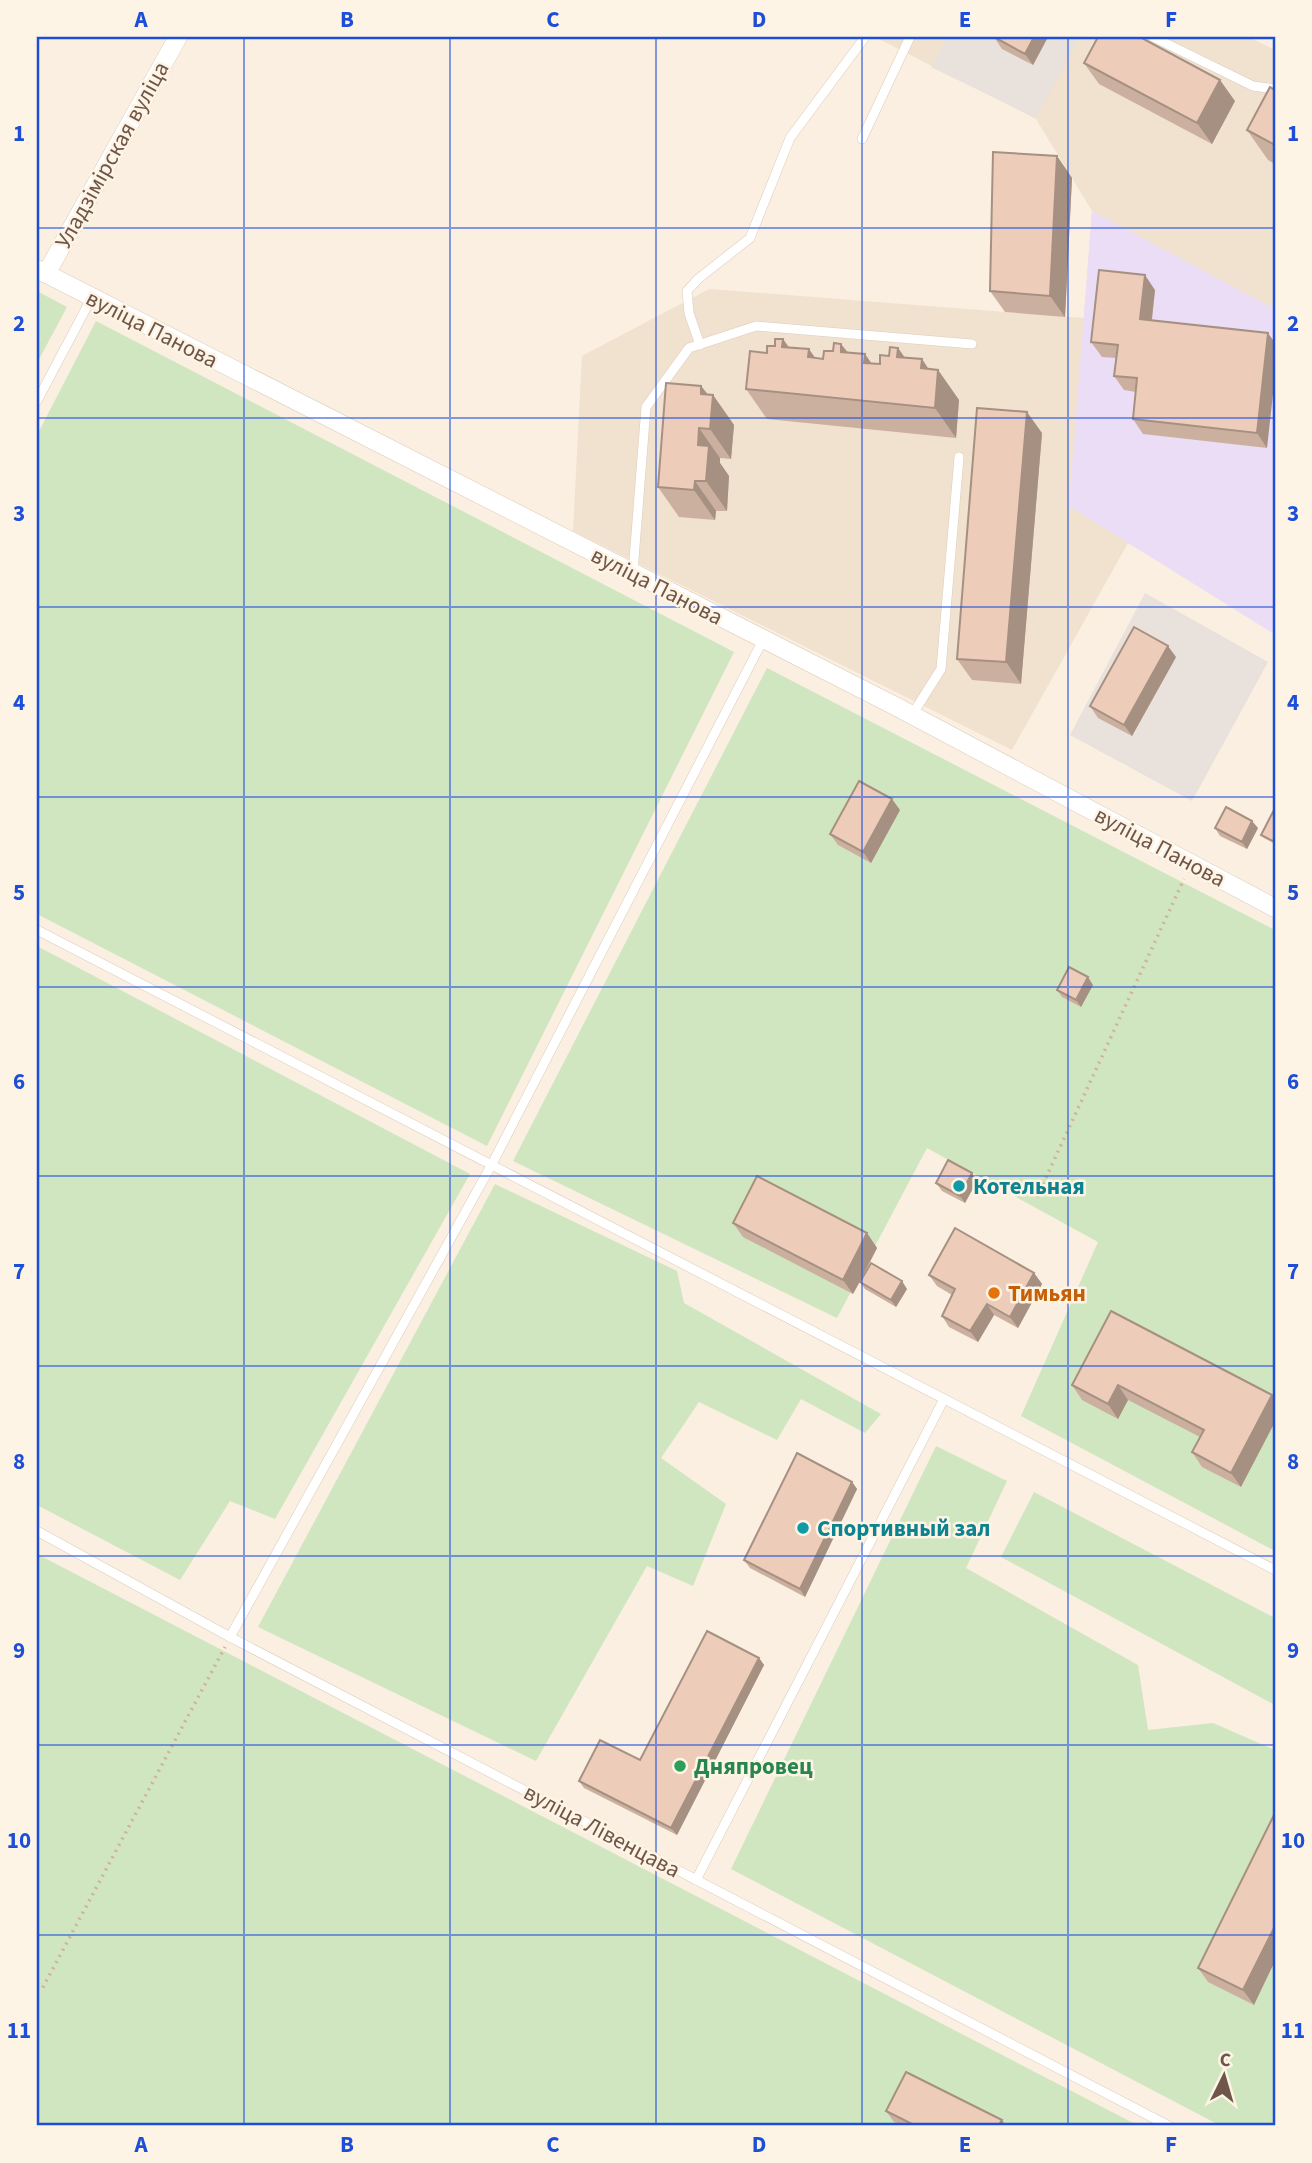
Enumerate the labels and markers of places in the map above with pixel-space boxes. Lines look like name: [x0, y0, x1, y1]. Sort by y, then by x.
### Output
place label: Котельная: [973, 1170, 1085, 1203]
marker: Котельная: [951, 1178, 967, 1194]
place label: Тимьян: [1008, 1277, 1086, 1310]
marker: Тимьян: [986, 1285, 1002, 1301]
place label: Спортивный зал: [817, 1512, 990, 1545]
marker: Спортивный зал: [795, 1520, 811, 1536]
place label: Дняпровец: [694, 1750, 813, 1783]
marker: Дняпровец: [672, 1758, 688, 1774]

